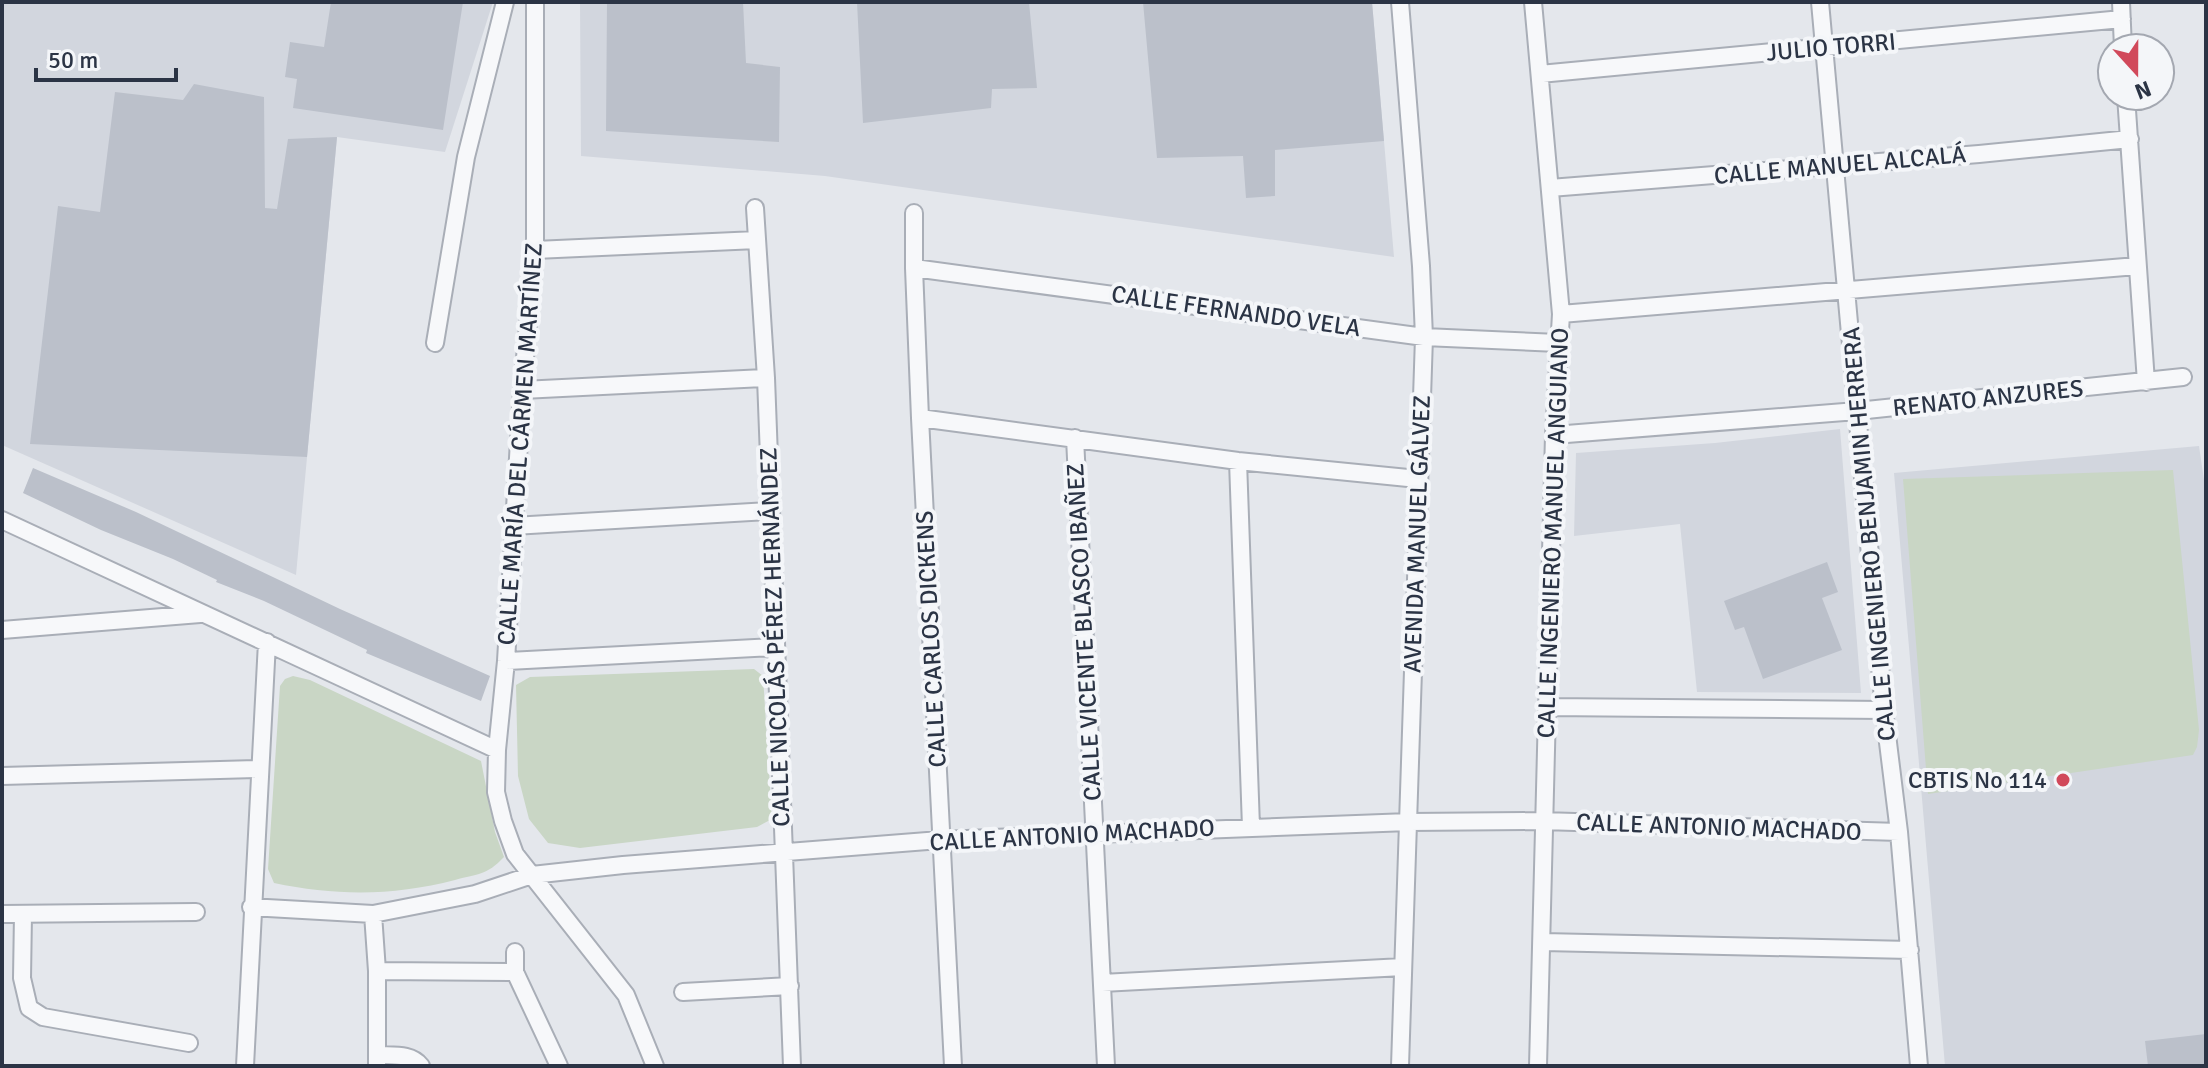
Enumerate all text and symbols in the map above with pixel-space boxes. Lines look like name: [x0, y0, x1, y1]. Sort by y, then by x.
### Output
street label: JULIO TORRI: [1765, 26, 1897, 68]
scale bar: [36, 32, 176, 82]
north arrow: [2096, 32, 2176, 112]
text: 50 m: [48, 45, 98, 75]
text: N: [2131, 75, 2155, 106]
street label: CALLE MANUEL ALCALÁ: [1713, 139, 1968, 191]
street label: CALLE MARÍA DEL CÁRMEN MARTÍNEZ: [491, 242, 549, 646]
street label: CALLE FERNANDO VELA: [1109, 279, 1363, 343]
street label: CALLE INGENIERO BENJAMIN HERRERA: [1836, 325, 1902, 742]
street label: CALLE INGENIERO MANUEL ANGUIANO: [1531, 327, 1575, 739]
street label: RENATO ANZURES: [1891, 373, 2085, 423]
street label: AVENIDA MANUEL GÁLVEZ: [1397, 394, 1437, 674]
street label: CALLE NICOLÁS PÉREZ HERNÁNDEZ: [753, 447, 797, 827]
street label: CALLE VICENTE BLASCO IBAÑEZ: [1060, 462, 1108, 802]
street label: CALLE CARLOS DICKENS: [909, 510, 953, 768]
place label: CBTIS No 114: [1908, 765, 2047, 795]
marker: CBTIS No 114: [2054, 771, 2072, 789]
street label: CALLE ANTONIO MACHADO: [1576, 807, 1862, 847]
street label: CALLE ANTONIO MACHADO: [929, 813, 1215, 857]

